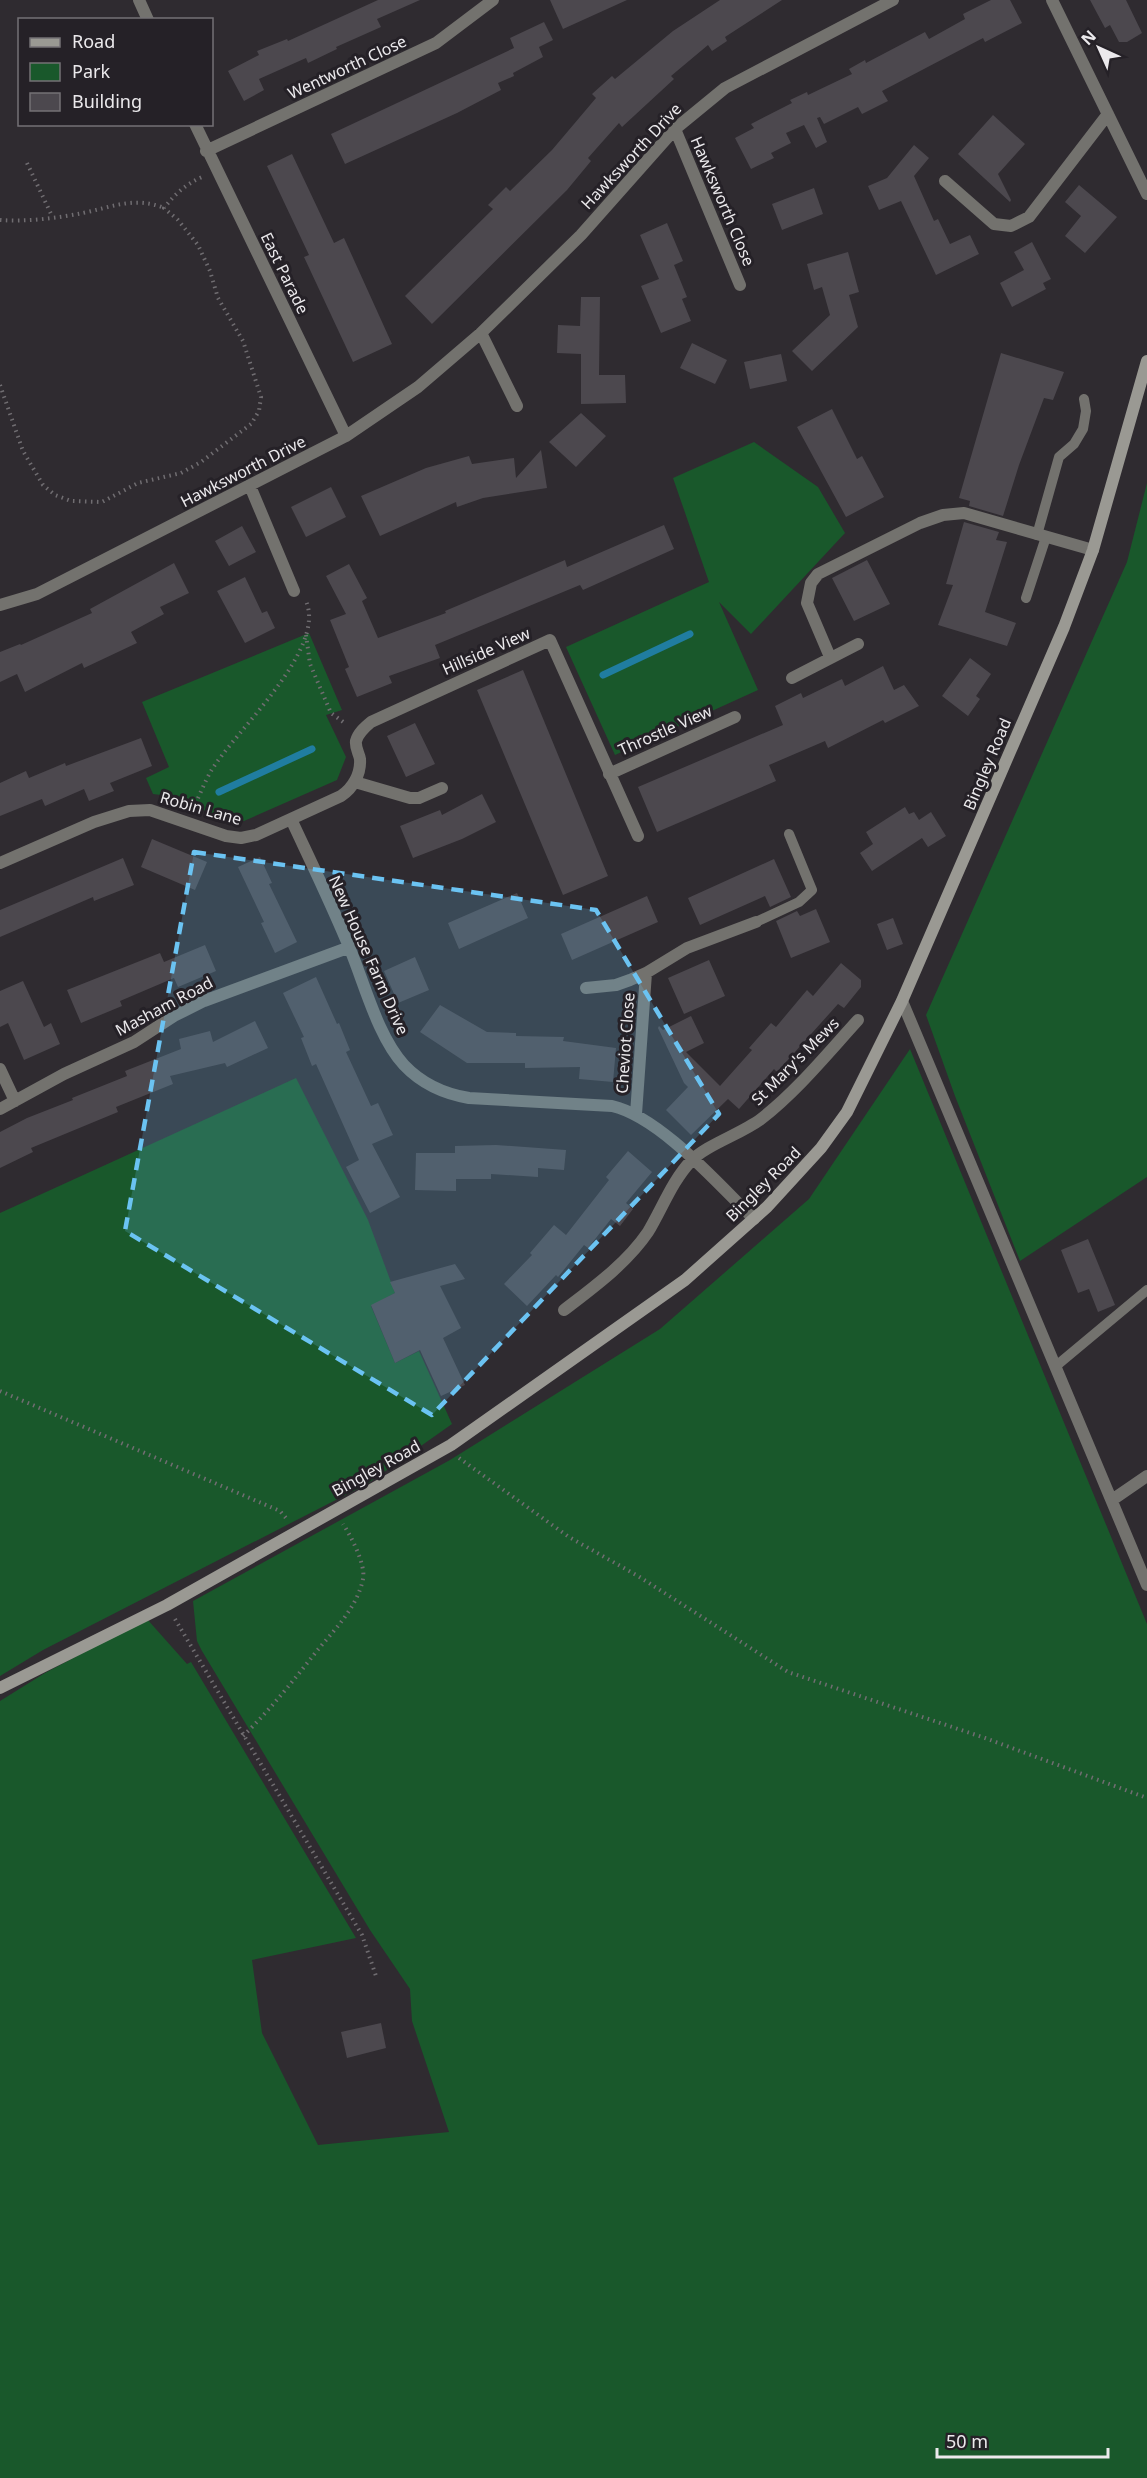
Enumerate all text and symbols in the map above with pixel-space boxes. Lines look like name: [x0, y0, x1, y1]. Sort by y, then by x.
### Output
legend: [18, 18, 213, 126]
north arrow: [1069, 18, 1129, 78]
text: N: [1076, 25, 1101, 50]
text: Road: [72, 29, 115, 53]
street label: Wentworth Close: [284, 30, 410, 104]
text: Park: [72, 59, 110, 83]
text: Building: [72, 89, 142, 113]
street label: Hawksworth Drive: [576, 98, 686, 214]
street label: Hawksworth Close: [686, 133, 760, 269]
street label: East Parade: [256, 229, 314, 317]
street label: Hawksworth Drive: [177, 430, 309, 512]
street label: Hillside View: [439, 622, 534, 680]
street label: Throstle View: [615, 699, 716, 760]
street label: Bingley Road: [958, 715, 1016, 813]
street label: Robin Lane: [158, 786, 244, 830]
street label: New House Farm Drive: [324, 872, 414, 1038]
street label: Masham Road: [111, 971, 217, 1041]
street label: Cheviot Close: [610, 992, 640, 1094]
street label: St Mary's Mews: [746, 1012, 844, 1110]
street label: Bingley Road: [721, 1142, 805, 1226]
street label: Bingley Road: [328, 1435, 424, 1501]
scale bar: [937, 2421, 1108, 2459]
text: 50 m: [946, 2429, 988, 2453]

